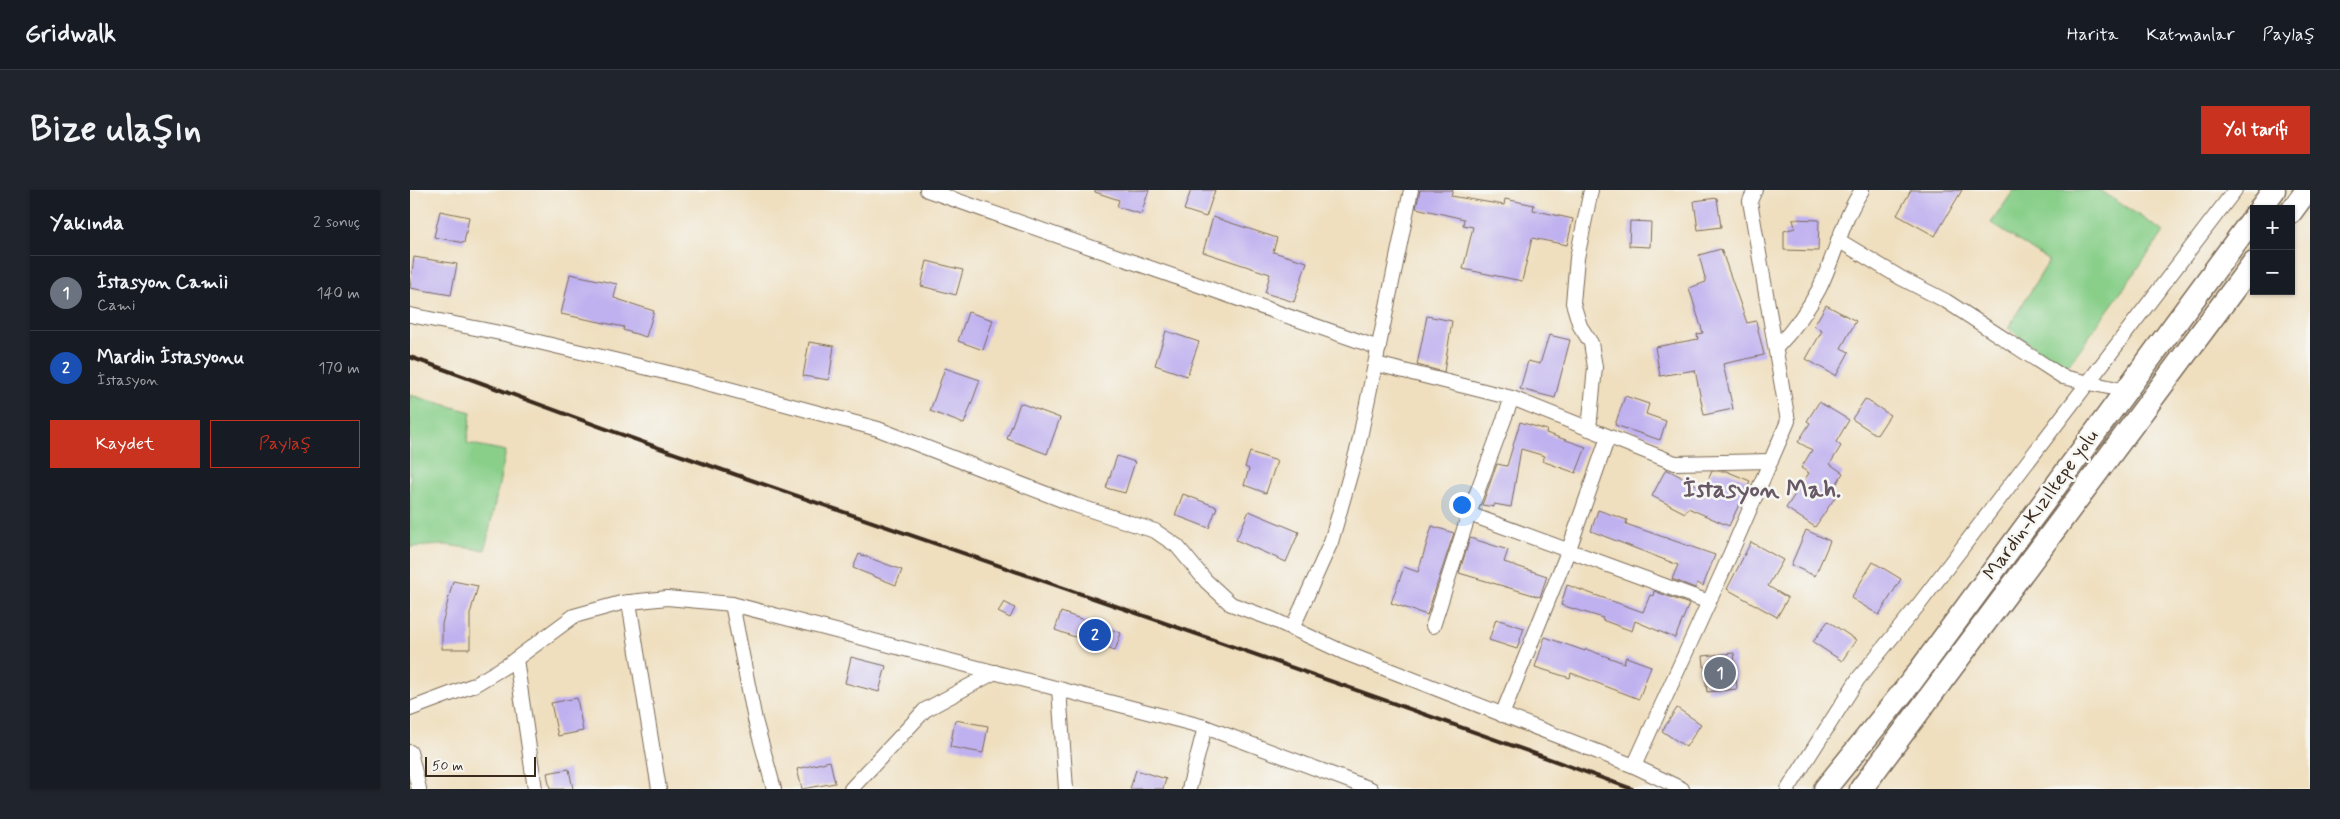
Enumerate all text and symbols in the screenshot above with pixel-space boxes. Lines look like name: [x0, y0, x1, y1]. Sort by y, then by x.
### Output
text: Gridwalk: [25, 19, 116, 50]
text: Harita: [2067, 23, 2118, 47]
text: Katmanlar: [2146, 23, 2235, 47]
text: Paylaş: [2263, 23, 2315, 47]
button: Yol tarifi: [2201, 106, 2310, 154]
text: Bize ulaşın: [30, 107, 201, 153]
map controls: [2250, 205, 2295, 295]
button: +: [2250, 205, 2295, 250]
text: Yakında: [50, 209, 124, 237]
text: 2 sonuç: [313, 212, 360, 233]
button: −: [2250, 250, 2295, 295]
text: İstasyon Camii: [97, 270, 228, 295]
text: 1: [62, 283, 70, 304]
text: 140 m: [316, 283, 360, 304]
text: Cami: [97, 295, 136, 316]
text: Mardin İstasyonu: [97, 345, 244, 370]
text: 2: [62, 358, 70, 379]
text: 170 m: [318, 358, 360, 379]
text: İstasyon: [97, 370, 159, 391]
button: Kaydet: [50, 420, 200, 468]
button: Paylaş: [210, 420, 360, 468]
street label: Mardin-Kızıltepe yolu: [1977, 424, 2105, 586]
district label: İstasyon Mah.: [1683, 474, 1841, 507]
your location: [1449, 492, 1475, 518]
pin: 2: [1079, 616, 1111, 654]
pin: 1: [1704, 654, 1736, 692]
scale bar: [425, 754, 536, 777]
text: 50 m: [432, 757, 463, 775]

